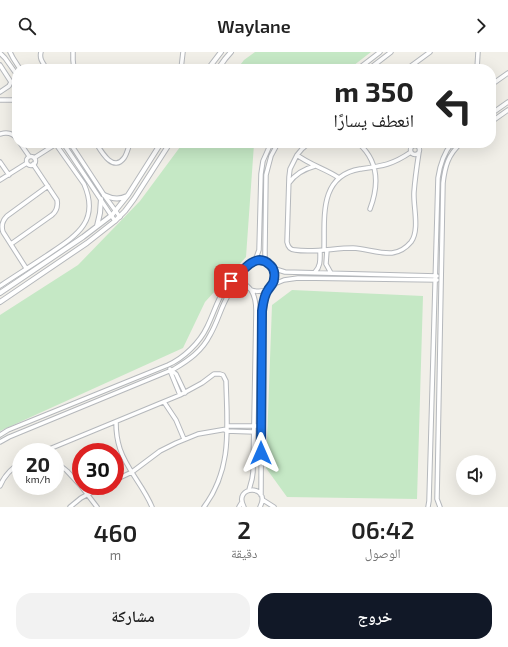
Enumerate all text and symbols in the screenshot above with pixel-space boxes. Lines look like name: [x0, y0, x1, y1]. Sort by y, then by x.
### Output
icon: search: [16, 15, 38, 37]
text: Waylane: [217, 15, 291, 37]
icon: forward: [470, 15, 492, 37]
text: 350 m: [334, 74, 414, 108]
icon: left: [428, 80, 480, 132]
text: انعطف يسارًا: [333, 109, 414, 131]
pin: [214, 264, 248, 298]
icon: arrive: [220, 270, 242, 292]
position arrow: [240, 432, 282, 474]
speed limit sign: 30: [72, 443, 124, 495]
text: 20: [26, 452, 50, 476]
map controls: [456, 455, 496, 495]
button: sound: [456, 455, 496, 495]
text: km/h: [26, 473, 50, 485]
text: 2: [237, 515, 251, 544]
text: 06:42: [351, 515, 415, 544]
text: 460: [94, 518, 137, 547]
text: دقيقة: [231, 545, 257, 561]
text: الوصول: [365, 545, 401, 561]
text: m: [110, 547, 121, 563]
button: مشاركة: [16, 593, 250, 639]
button: خروج: [258, 593, 492, 639]

